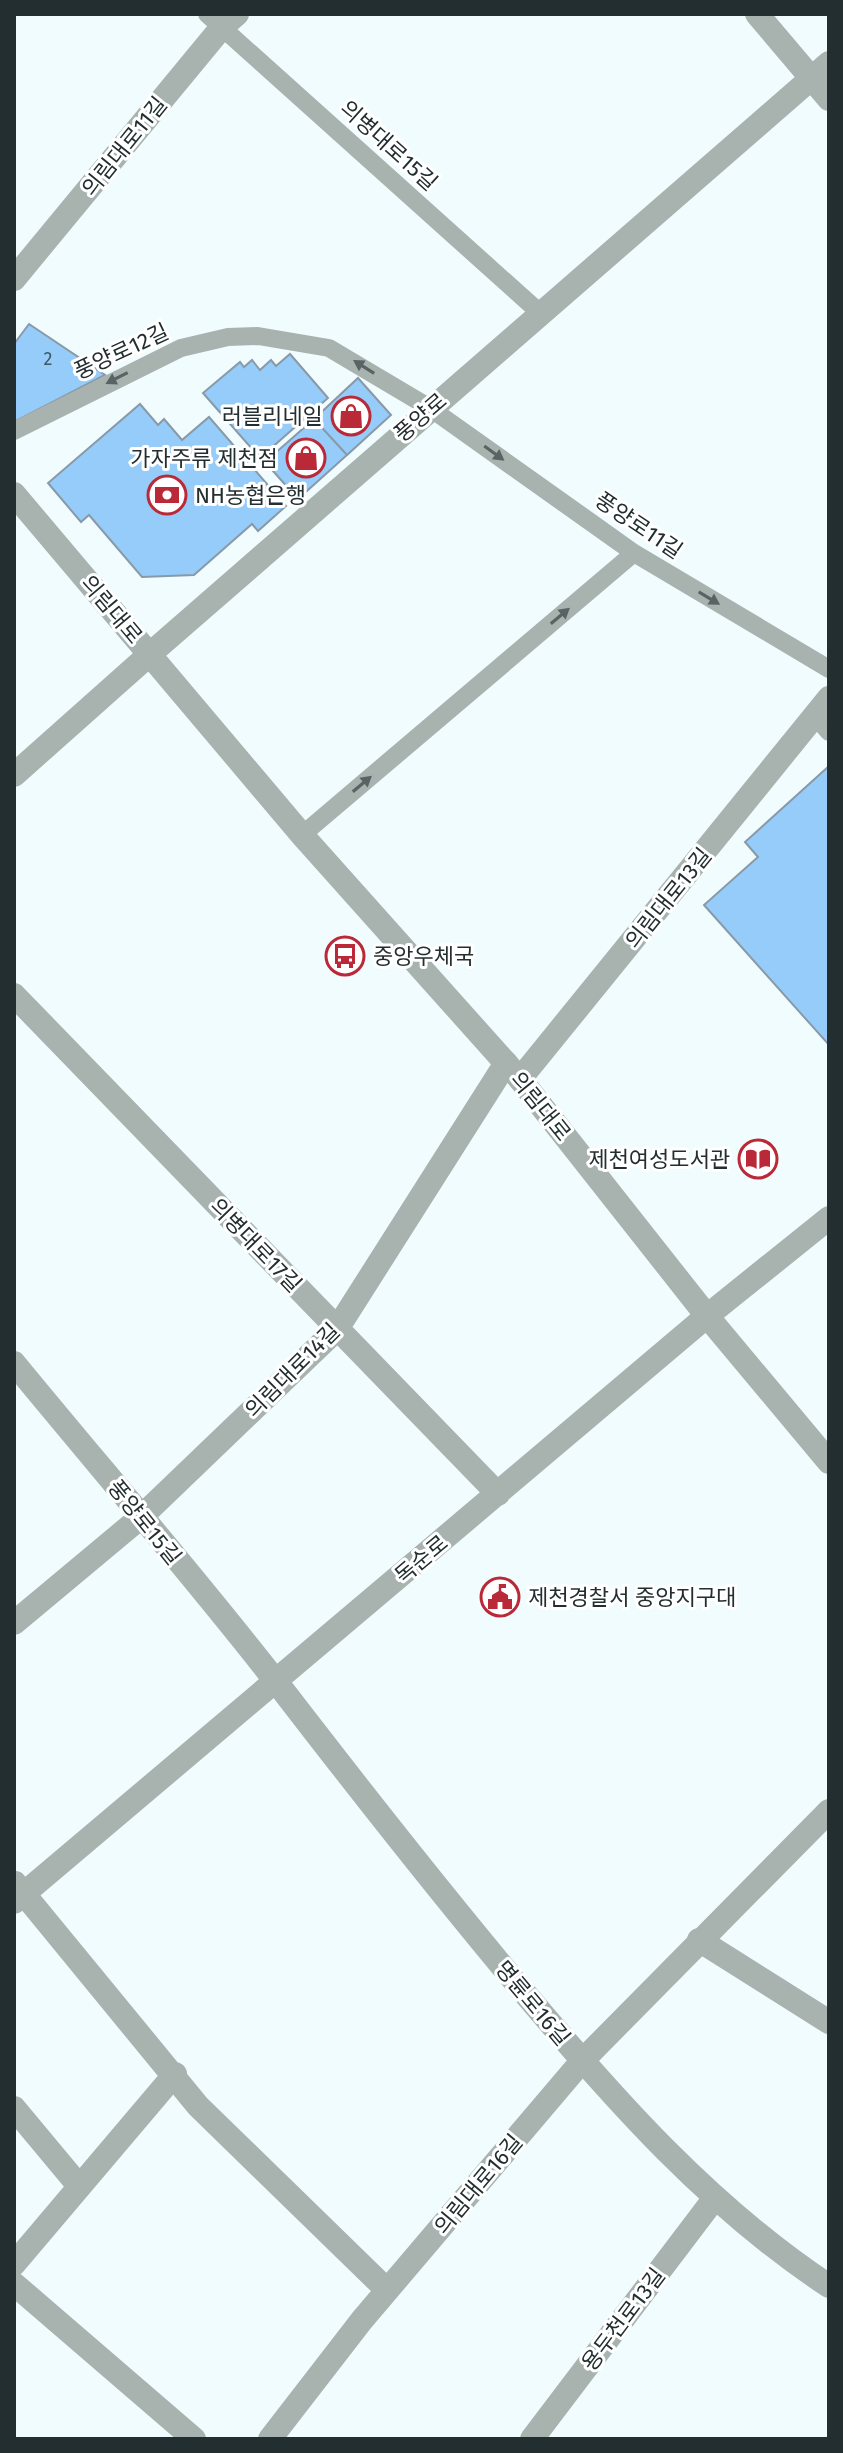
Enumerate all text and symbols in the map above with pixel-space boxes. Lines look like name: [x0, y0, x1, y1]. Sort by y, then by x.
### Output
street label: 의림대로11길: [76, 91, 173, 201]
street label: 의병대로15길: [334, 95, 443, 196]
street label: 풍양로12길: [70, 318, 173, 385]
house number: 2: [44, 348, 53, 370]
one-way arrow: [353, 360, 375, 374]
one-way arrow: [106, 371, 129, 384]
street label: 풍양로: [389, 387, 452, 447]
shop icon: 러블리네일: [330, 395, 372, 437]
place label: 러블리네일: [222, 403, 323, 430]
shop icon: 가자주류 제천점: [285, 437, 327, 479]
place label: 가자주류 제천점: [130, 445, 278, 472]
one-way arrow: [483, 445, 504, 460]
bank icon: NH농협은행: [146, 474, 188, 516]
place label: NH농협은행: [195, 482, 306, 509]
street label: 풍양로11길: [590, 486, 688, 564]
street label: 의림대로: [75, 570, 148, 649]
one-way arrow: [698, 591, 720, 605]
one-way arrow: [550, 608, 570, 625]
one-way arrow: [351, 776, 371, 793]
street label: 의림대로13길: [620, 843, 717, 954]
bus stop icon: 중앙우체국: [324, 935, 366, 977]
place label: 중앙우체국: [373, 943, 474, 970]
street label: 의림대로: [505, 1066, 577, 1146]
library icon: 제천여성도서관: [737, 1138, 779, 1180]
place label: 제천여성도서관: [588, 1146, 730, 1173]
street label: 의병대로17길: [204, 1193, 307, 1298]
street label: 의림대로14길: [240, 1318, 345, 1423]
street label: 풍양로15길: [102, 1474, 187, 1570]
street label: 독순로: [389, 1530, 453, 1589]
public building icon: 제천경찰서 중앙지구대: [479, 1576, 521, 1618]
place label: 제천경찰서 중앙지구대: [528, 1584, 736, 1611]
street label: 명륜로16길: [489, 1955, 576, 2051]
street label: 의림대로16길: [429, 2129, 528, 2240]
street label: 용두천로13길: [576, 2263, 671, 2376]

